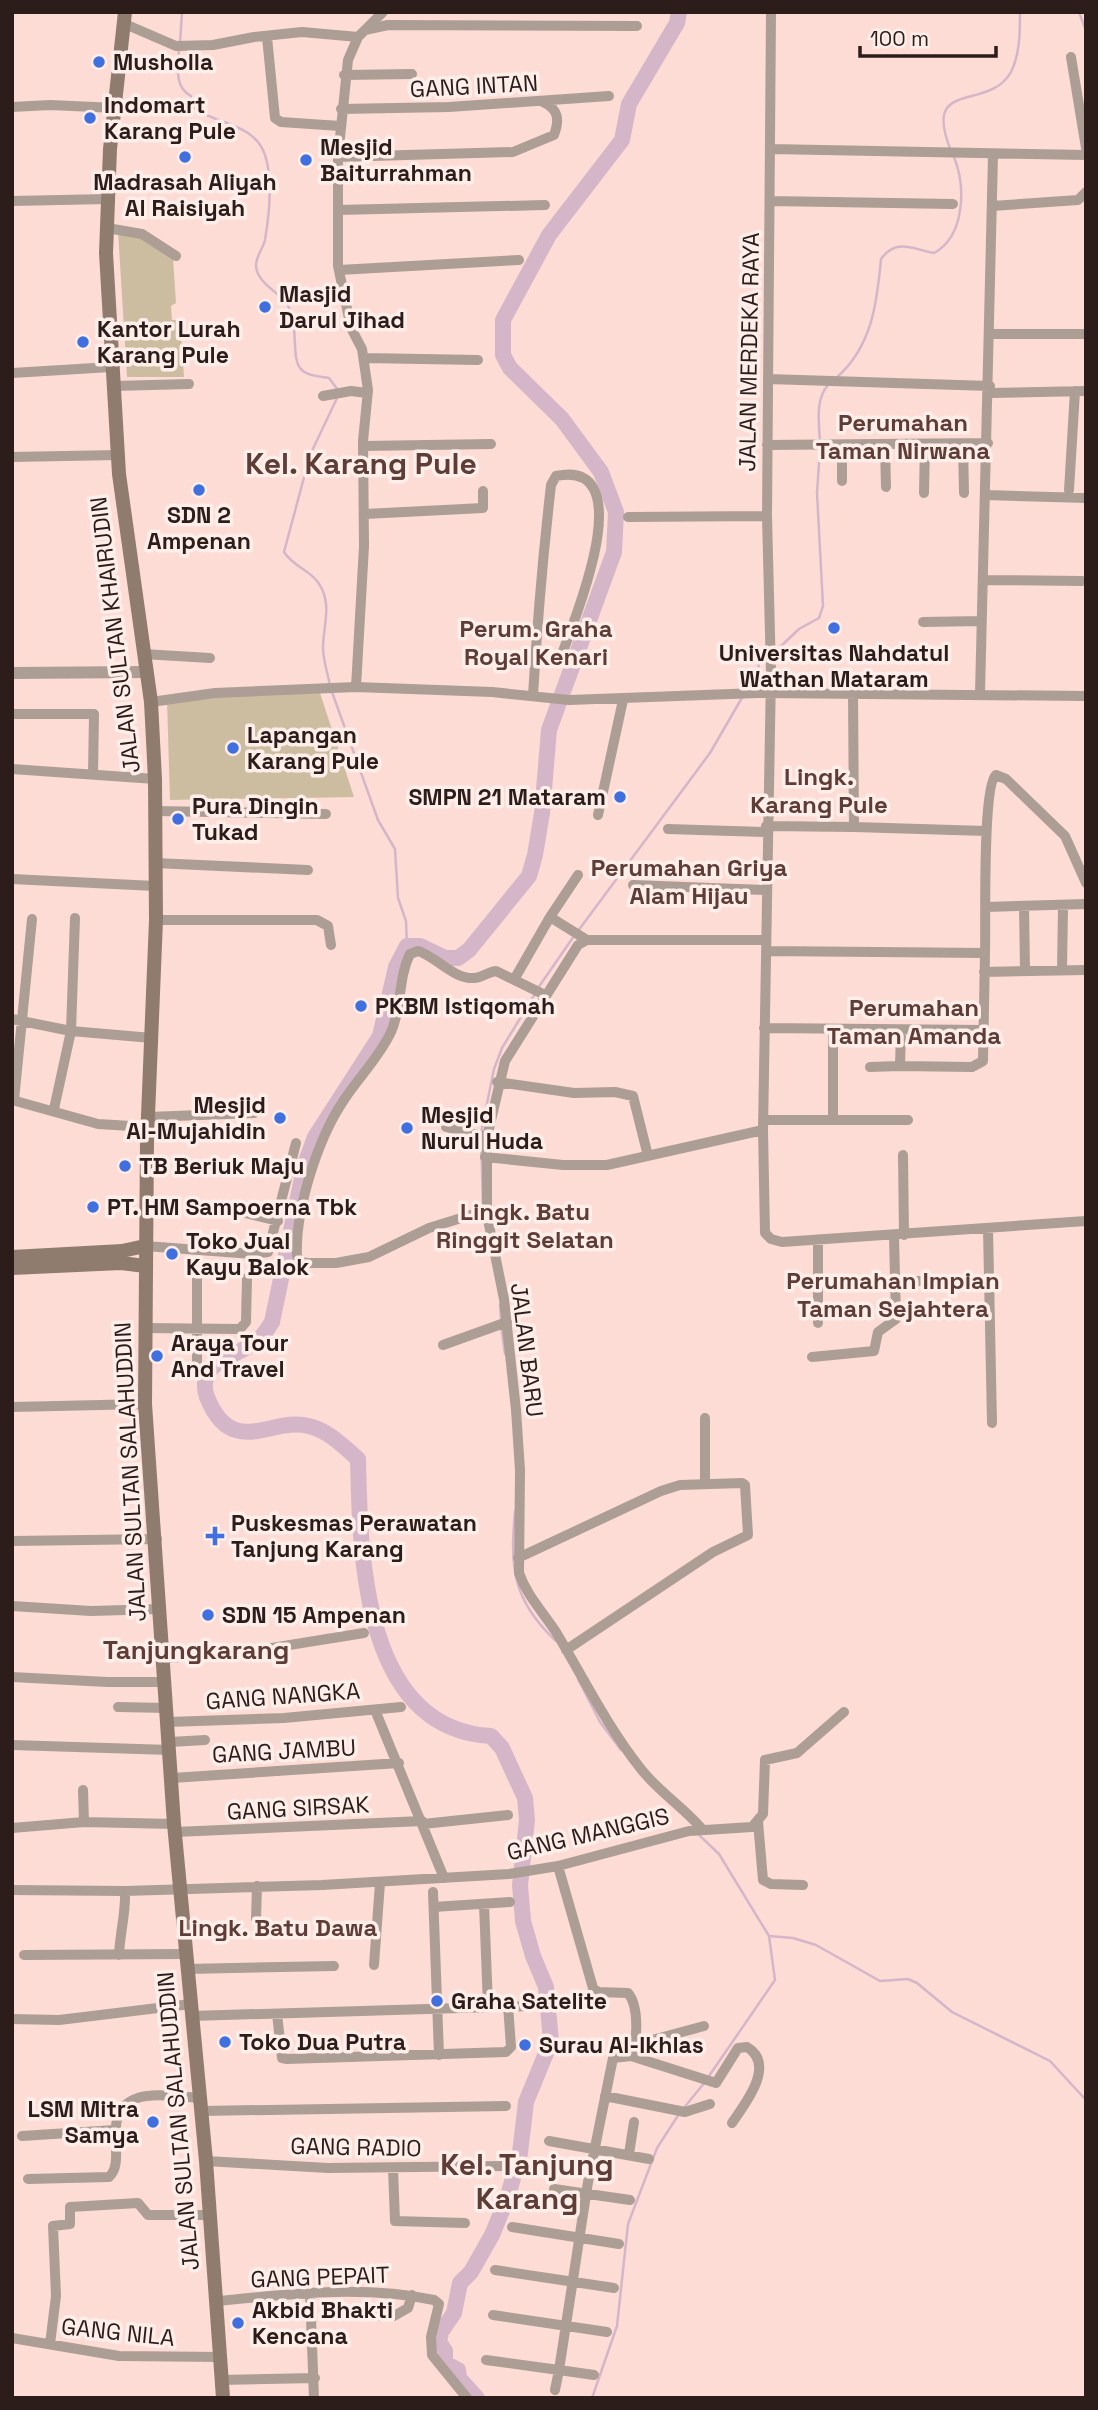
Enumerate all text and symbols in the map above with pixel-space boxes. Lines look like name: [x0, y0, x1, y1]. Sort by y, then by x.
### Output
scale bar: [860, 14, 996, 58]
text: 100 m: [870, 25, 929, 52]
place label: Musholla: [113, 47, 213, 77]
marker: Musholla: [91, 54, 107, 70]
street label: GANG INTAN: [409, 68, 539, 104]
place label: Indomart Karang Pule: [104, 90, 236, 146]
marker: Indomart Karang Pule: [82, 110, 98, 126]
place label: Mesjid Baiturrahman: [320, 132, 472, 188]
marker: Madrasah Aliyah Al Raisiyah: [177, 149, 193, 165]
marker: Mesjid Baiturrahman: [298, 152, 314, 168]
place label: Madrasah Aliyah Al Raisiyah: [93, 167, 277, 223]
street label: JALAN MERDEKA RAYA: [732, 232, 766, 472]
place label: Masjid Darul Jihad: [279, 279, 405, 335]
marker: Masjid Darul Jihad: [257, 299, 273, 315]
place label: Kantor Lurah Karang Pule: [97, 314, 241, 370]
marker: Kantor Lurah Karang Pule: [75, 334, 91, 350]
district label: Perumahan Taman Nirwana: [816, 407, 990, 466]
district label: Kel. Karang Pule: [245, 444, 477, 483]
marker: SDN 2 Ampenan: [191, 482, 207, 498]
street label: JALAN SULTAN KHAIRUDIN: [83, 495, 147, 775]
place label: SDN 2 Ampenan: [147, 500, 251, 556]
district label: Perum. Graha Royal Kenari: [460, 613, 613, 672]
marker: Universitas Nahdatul Wathan Mataram: [826, 620, 842, 636]
place label: Universitas Nahdatul Wathan Mataram: [719, 638, 949, 694]
place label: Lapangan Karang Pule: [247, 720, 379, 776]
marker: Lapangan Karang Pule: [225, 740, 241, 756]
district label: Lingk. Karang Pule: [750, 761, 888, 820]
place label: SMPN 21 Mataram: [408, 782, 606, 812]
marker: SMPN 21 Mataram: [612, 789, 628, 805]
place label: Pura Dingin Tukad: [192, 791, 319, 847]
marker: Pura Dingin Tukad: [170, 811, 186, 827]
district label: Perumahan Griya Alam Hijau: [591, 852, 787, 911]
place label: PKBM Istiqomah: [375, 991, 555, 1021]
district label: Perumahan Taman Amanda: [827, 992, 1001, 1051]
marker: PKBM Istiqomah: [353, 998, 369, 1014]
place label: Mesjid Al-Mujahidin: [126, 1090, 266, 1146]
place label: Mesjid Nurul Huda: [421, 1100, 543, 1156]
marker: Mesjid Al-Mujahidin: [272, 1110, 288, 1126]
marker: Mesjid Nurul Huda: [399, 1120, 415, 1136]
place label: TB Beriuk Maju: [139, 1151, 304, 1181]
marker: TB Beriuk Maju: [117, 1158, 133, 1174]
place label: PT. HM Sampoerna Tbk: [107, 1192, 357, 1222]
district label: Lingk. Batu Ringgit Selatan: [436, 1196, 614, 1255]
marker: PT. HM Sampoerna Tbk: [85, 1199, 101, 1215]
place label: Toko Jual Kayu Balok: [186, 1226, 309, 1282]
marker: Toko Jual Kayu Balok: [164, 1246, 180, 1262]
district label: Perumahan Impian Taman Sejahtera: [786, 1265, 1000, 1324]
street label: JALAN BARU: [504, 1281, 550, 1419]
street label: JALAN SULTAN SALAHUDDIN: [107, 1322, 153, 1622]
place label: Araya Tour And Travel: [171, 1328, 289, 1384]
marker: Araya Tour And Travel: [149, 1348, 165, 1364]
place label: Puskesmas Perawatan Tanjung Karang: [231, 1508, 477, 1564]
marker: Puskesmas Perawatan Tanjung Karang: [205, 1526, 225, 1546]
place label: SDN 15 Ampenan: [222, 1600, 406, 1630]
marker: SDN 15 Ampenan: [200, 1607, 216, 1623]
district label: Tanjungkarang: [103, 1633, 289, 1667]
street label: GANG NANGKA: [205, 1676, 361, 1716]
street label: GANG JAMBU: [211, 1732, 357, 1770]
street label: GANG SIRSAK: [226, 1789, 370, 1827]
street label: GANG MANGGIS: [504, 1801, 672, 1867]
district label: Lingk. Batu Dawa: [179, 1912, 378, 1943]
street label: JALAN SULTAN SALAHUDDIN: [150, 1970, 206, 2272]
place label: Graha Satelite: [451, 1986, 607, 2016]
marker: Graha Satelite: [429, 1993, 445, 2009]
place label: Toko Dua Putra: [239, 2027, 406, 2057]
place label: Surau Al-Ikhlas: [539, 2030, 704, 2060]
marker: Toko Dua Putra: [217, 2034, 233, 2050]
marker: Surau Al-Ikhlas: [517, 2037, 533, 2053]
place label: LSM Mitra Samya: [27, 2094, 139, 2150]
marker: LSM Mitra Samya: [145, 2114, 161, 2130]
street label: GANG RADIO: [290, 2131, 422, 2163]
district label: Kel. Tanjung Karang: [440, 2145, 614, 2218]
street label: GANG PEPAIT: [250, 2260, 390, 2294]
place label: Akbid Bhakti Kencana: [252, 2295, 393, 2351]
street label: GANG NILA: [60, 2311, 176, 2353]
marker: Akbid Bhakti Kencana: [230, 2315, 246, 2331]

